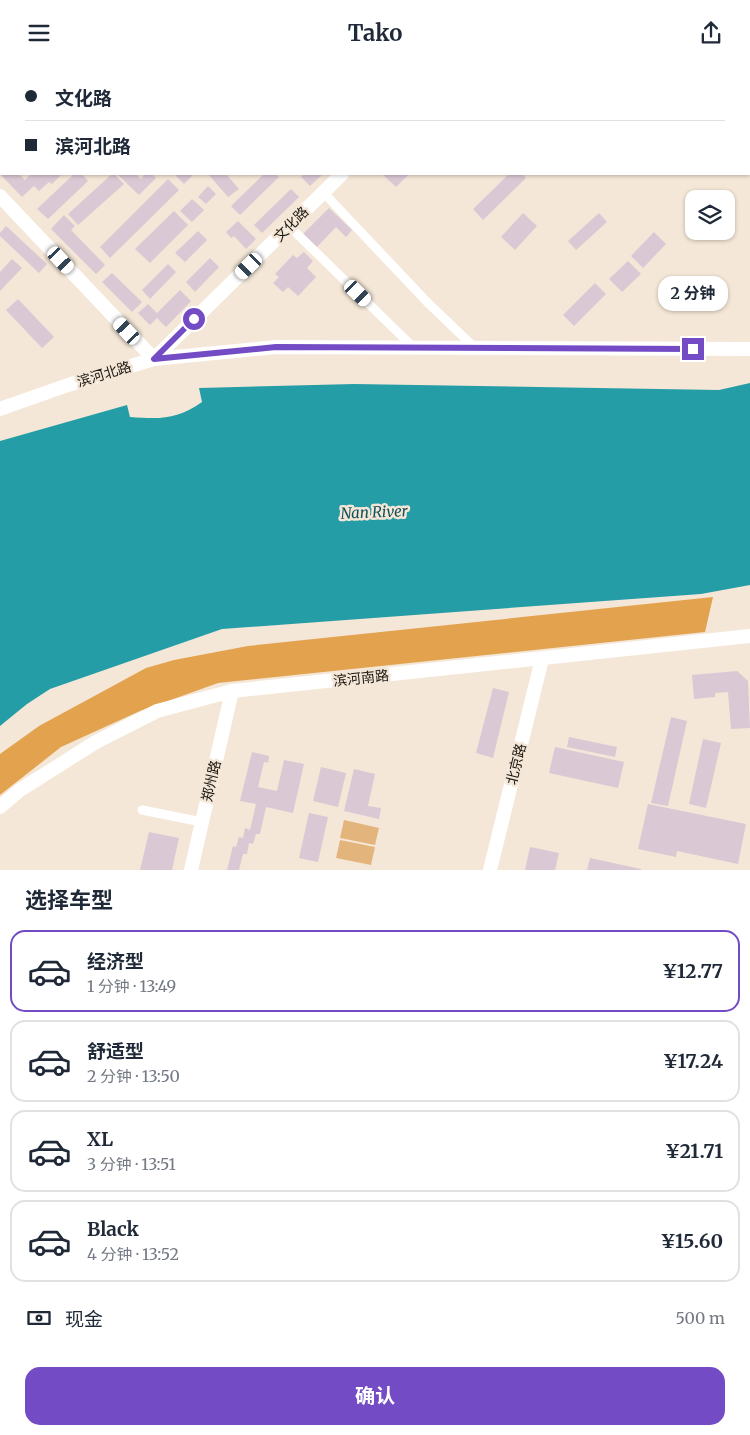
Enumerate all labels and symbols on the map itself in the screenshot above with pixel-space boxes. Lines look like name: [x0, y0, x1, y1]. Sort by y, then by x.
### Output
street label: 文化路: [270, 203, 312, 245]
car: [45, 244, 76, 276]
car: [232, 250, 265, 282]
car: [341, 277, 374, 309]
callout: 2 分钟: [658, 277, 728, 311]
route start: [183, 308, 205, 330]
car: [111, 315, 142, 347]
route end: [682, 338, 704, 360]
street label: 滨河北路: [75, 357, 133, 391]
water label: Nan River: [340, 501, 409, 523]
street label: 滨河南路: [332, 666, 390, 690]
street label: 北京路: [502, 741, 530, 787]
street label: 郑州路: [198, 759, 224, 803]

